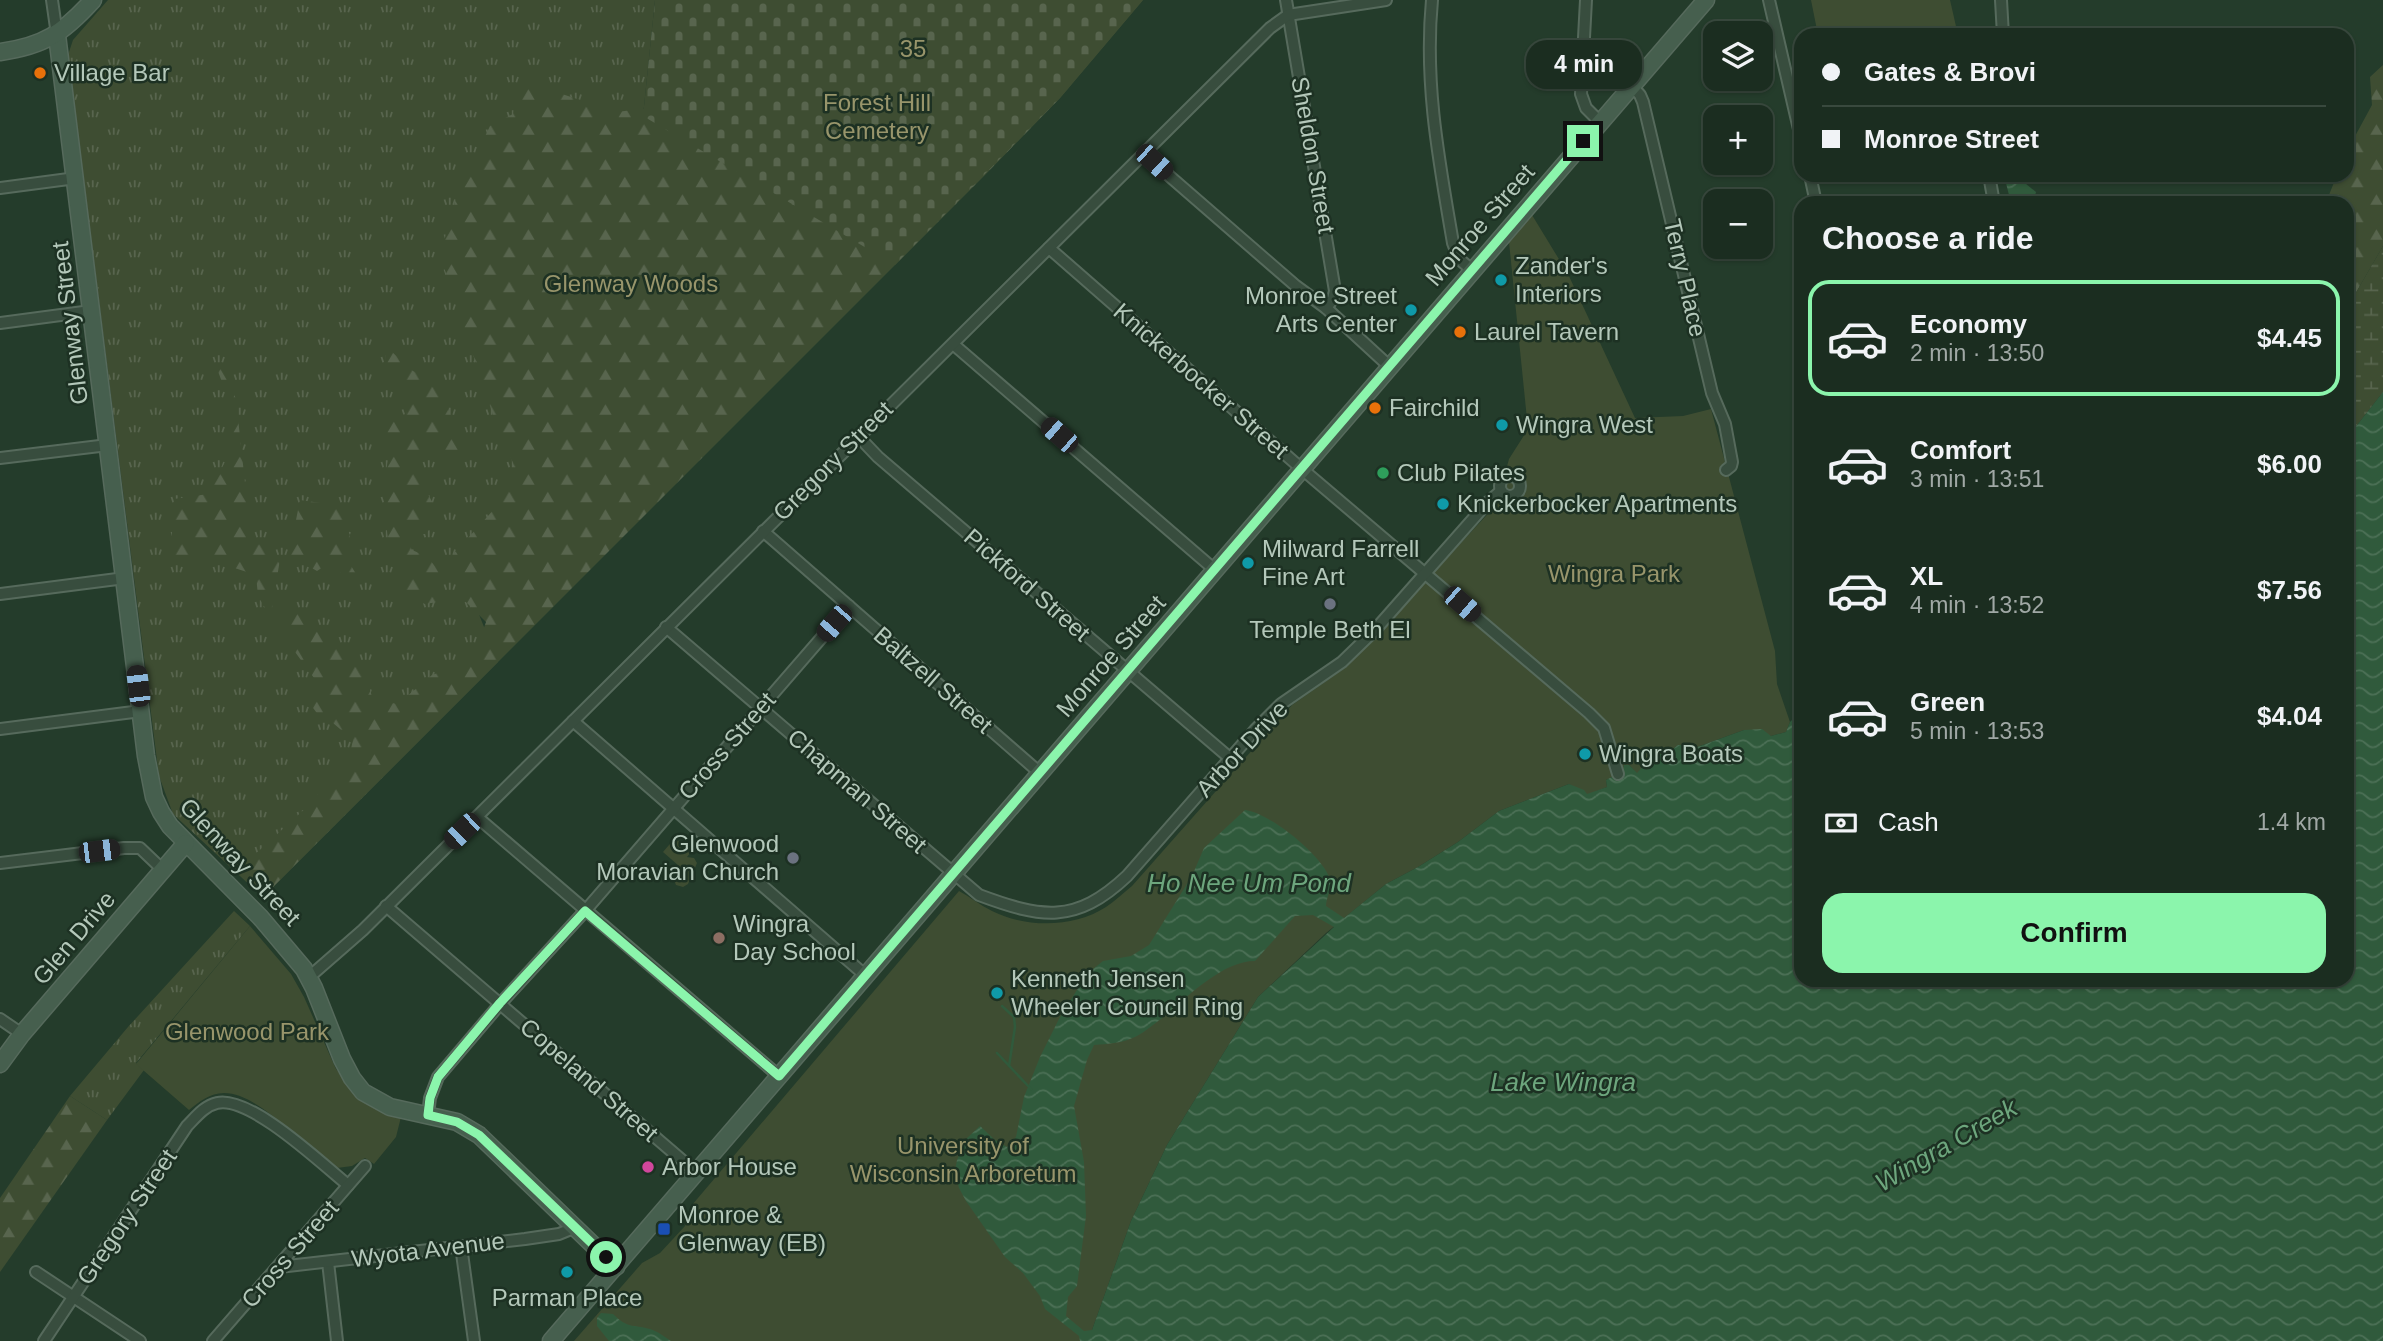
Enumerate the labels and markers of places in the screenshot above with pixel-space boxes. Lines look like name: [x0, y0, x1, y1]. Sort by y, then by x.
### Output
place label: Village Bar: [54, 59, 170, 86]
marker: Village Bar: [32, 65, 48, 81]
place label: Zander's Interiors: [1515, 252, 1608, 307]
marker: Zander's Interiors: [1493, 272, 1509, 288]
place label: Monroe Street Arts Center: [1245, 282, 1397, 337]
marker: Monroe Street Arts Center: [1403, 302, 1419, 318]
place label: Laurel Tavern: [1474, 318, 1619, 345]
marker: Laurel Tavern: [1452, 324, 1468, 340]
place label: Fairchild: [1389, 394, 1480, 421]
marker: Fairchild: [1367, 400, 1383, 416]
place label: Wingra West: [1516, 411, 1653, 438]
marker: Wingra West: [1494, 417, 1510, 433]
place label: Club Pilates: [1397, 459, 1525, 486]
marker: Club Pilates: [1375, 465, 1391, 481]
place label: Knickerbocker Apartments: [1457, 490, 1737, 517]
marker: Knickerbocker Apartments: [1435, 496, 1451, 512]
place label: Milward Farrell Fine Art: [1262, 535, 1419, 590]
marker: Milward Farrell Fine Art: [1240, 555, 1256, 571]
marker: Temple Beth El: [1322, 596, 1338, 612]
place label: Temple Beth El: [1249, 616, 1411, 643]
place label: Wingra Boats: [1599, 740, 1743, 767]
marker: Wingra Boats: [1577, 746, 1593, 762]
place label: Glenwood Moravian Church: [596, 830, 779, 885]
marker: Glenwood Moravian Church: [785, 850, 801, 866]
place label: Wingra Day School: [733, 910, 856, 965]
marker: Wingra Day School: [711, 930, 727, 946]
place label: Kenneth Jensen Wheeler Council Ring: [1011, 965, 1243, 1020]
marker: Kenneth Jensen Wheeler Council Ring: [989, 985, 1005, 1001]
place label: Arbor House: [662, 1153, 797, 1180]
marker: Arbor House: [640, 1159, 656, 1175]
place label: Monroe & Glenway (EB): [678, 1201, 826, 1256]
marker: Monroe & Glenway (EB): [656, 1221, 672, 1237]
marker: Parman Place: [559, 1264, 575, 1280]
place label: Parman Place: [492, 1284, 642, 1311]

